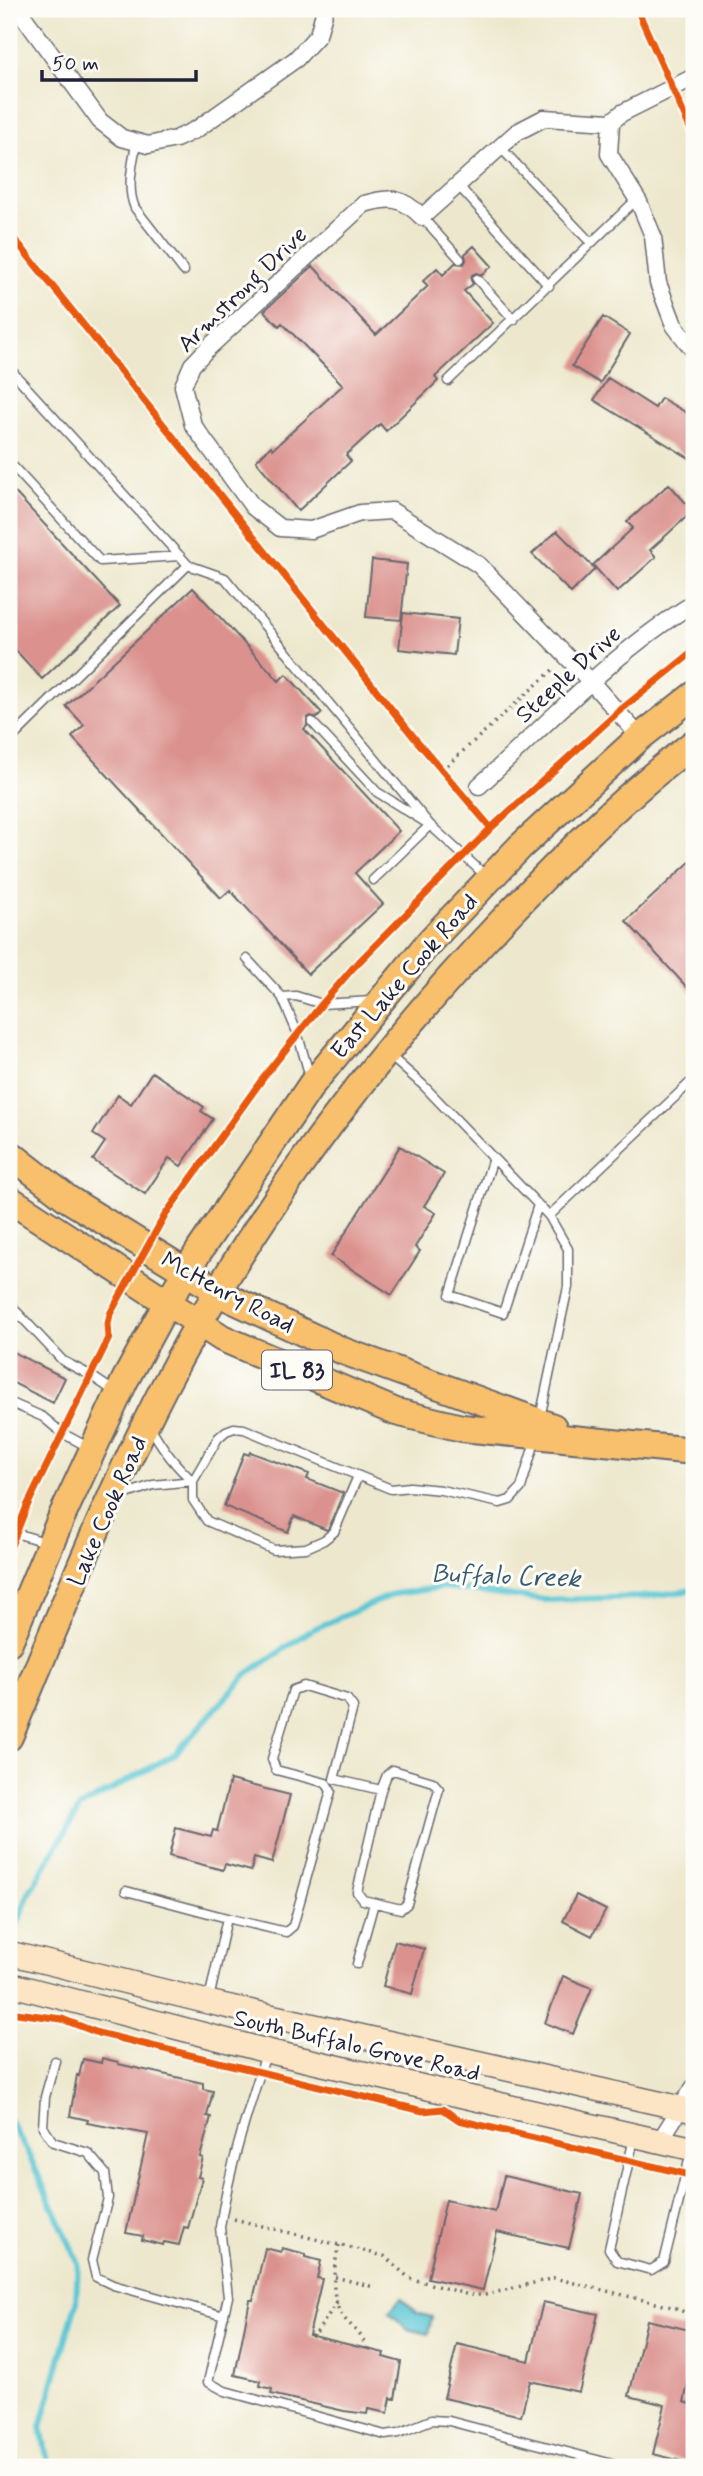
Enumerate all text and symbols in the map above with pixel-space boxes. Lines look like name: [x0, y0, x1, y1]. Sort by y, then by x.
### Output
scale bar: [42, 38, 196, 82]
text: 50 m: [52, 50, 99, 78]
street label: Armstrong Drive: [171, 220, 317, 362]
street label: Steeple Drive: [510, 619, 628, 731]
street label: East Lake Cook Road: [325, 888, 486, 1066]
street label: McHenry Road: [155, 1245, 299, 1341]
road number: IL 83: [262, 1350, 332, 1390]
street label: Lake Cook Road: [61, 1432, 155, 1591]
water label: Buffalo Creek: [431, 1557, 583, 1597]
street label: South Buffalo Grove Road: [230, 2003, 483, 2090]

